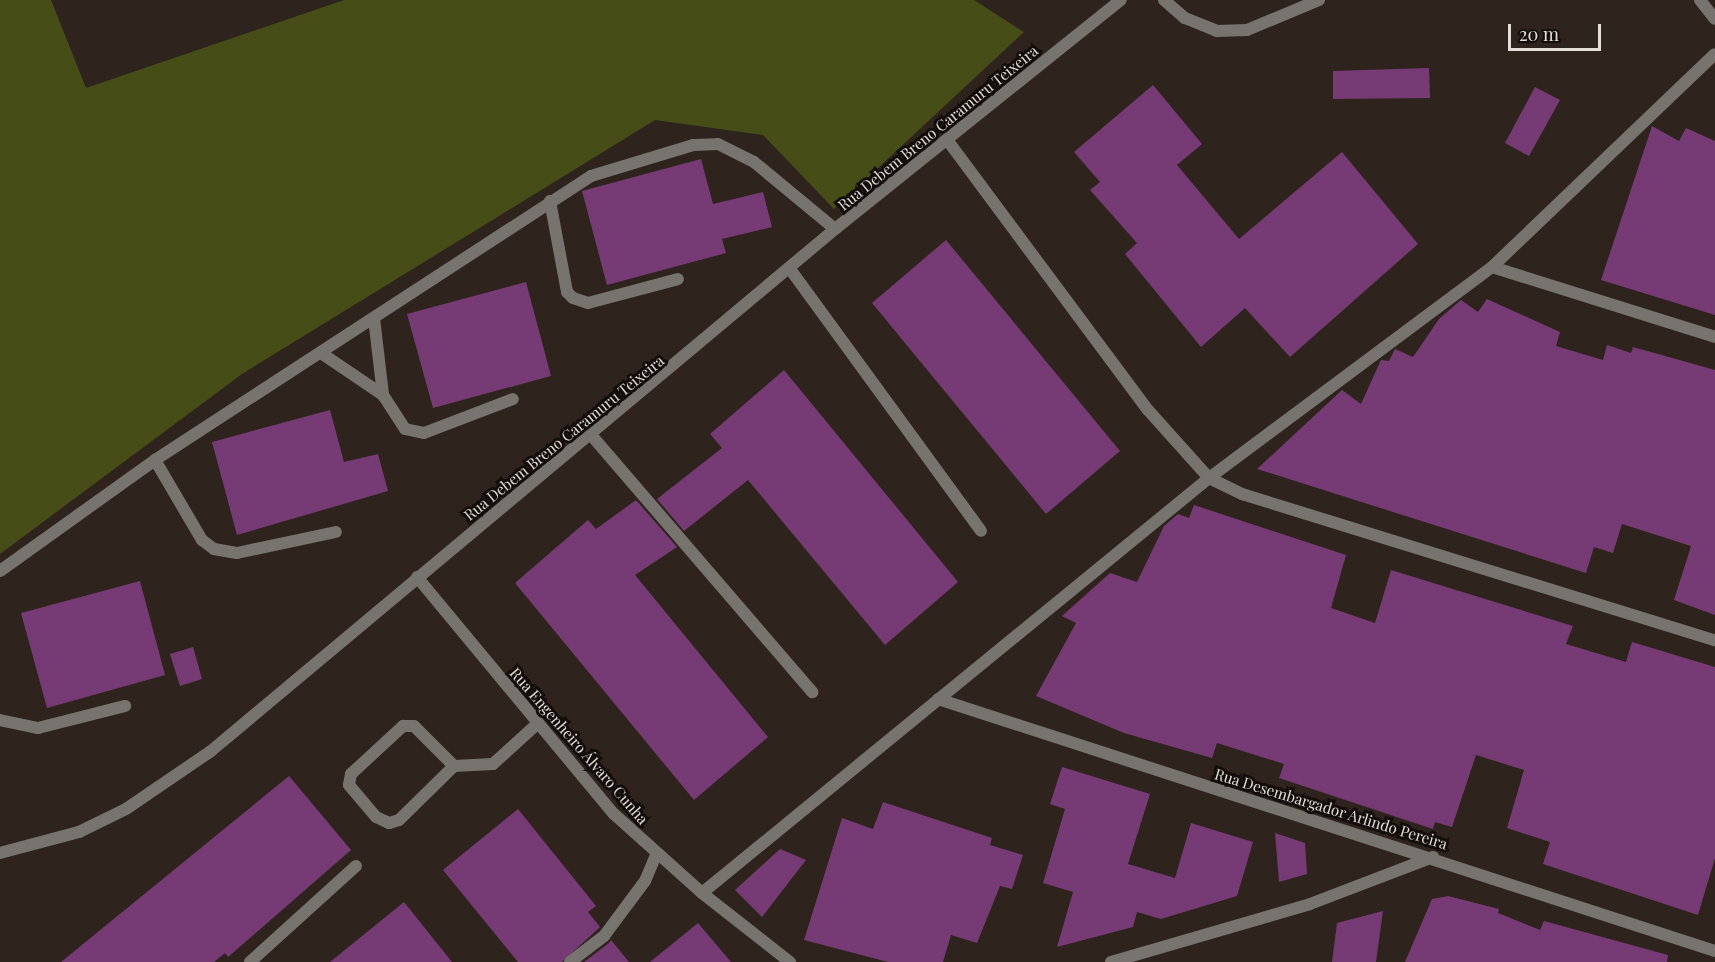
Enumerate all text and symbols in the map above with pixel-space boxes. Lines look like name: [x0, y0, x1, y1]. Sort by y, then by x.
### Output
scale bar: [1511, 12, 1604, 50]
text: 20 m: [1519, 22, 1559, 46]
street label: Rua Debem Breno Caramuru Teixeira: [834, 41, 1042, 215]
street label: Rua Debem Breno Caramuru Teixeira: [460, 351, 668, 525]
street label: Rua Engenheiro Álvaro Cunha: [506, 664, 652, 828]
street label: Rua Desembargador Arlindo Pereira: [1212, 765, 1450, 853]

